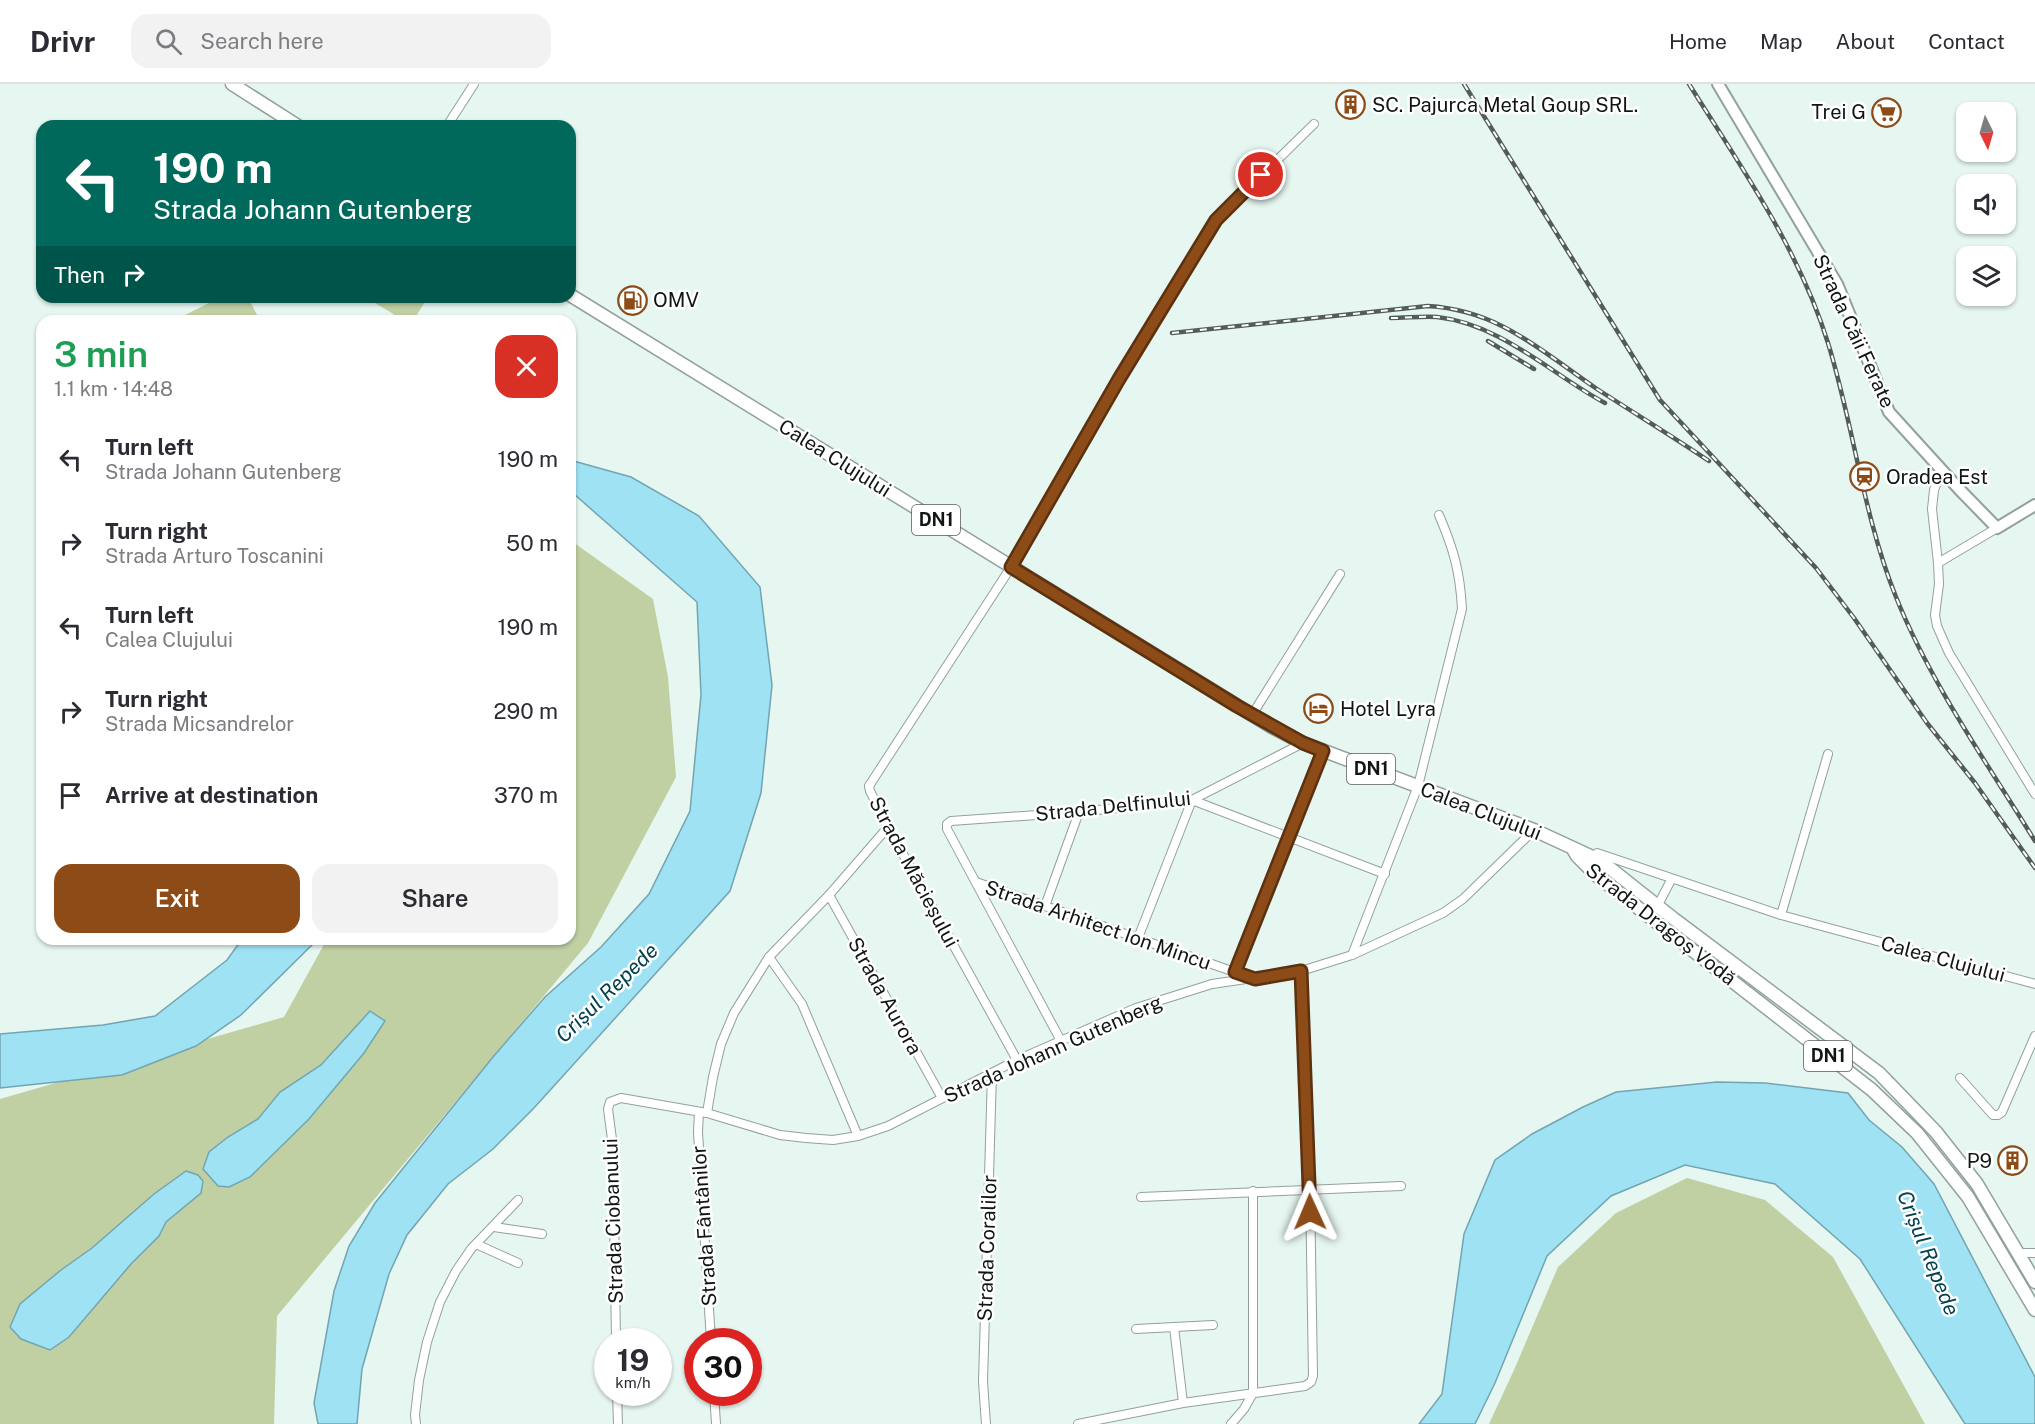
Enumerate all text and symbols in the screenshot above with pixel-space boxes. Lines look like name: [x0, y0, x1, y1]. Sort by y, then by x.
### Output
search box: [131, 14, 551, 68]
text: Drivr: [30, 25, 95, 58]
icon: search: [152, 25, 185, 58]
text: Search here: [200, 28, 324, 54]
text: Home: [1669, 29, 1727, 54]
text: Map: [1760, 29, 1803, 54]
text: About: [1836, 29, 1895, 54]
text: Contact: [1928, 29, 2005, 54]
building icon: SC. Pajurca Metal Goup SRL.: [1335, 89, 1367, 121]
place label: SC. Pajurca Metal Goup SRL.: [1372, 93, 1638, 117]
supermarket icon: Trei G: [1871, 96, 1903, 128]
place label: Trei G: [1811, 100, 1866, 124]
north arrow: [1956, 102, 2016, 162]
map controls: [1956, 102, 2016, 306]
text: 190 m: [153, 143, 273, 192]
icon: left: [54, 144, 132, 222]
pin: [1235, 149, 1286, 200]
icon: arrive: [1244, 158, 1277, 191]
button: sound: [1956, 174, 2016, 234]
text: Strada Johann Gutenberg: [153, 193, 472, 225]
button: layers: [1956, 246, 2016, 306]
street label: Strada Căii Ferate: [1808, 250, 1900, 412]
icon: right: [117, 258, 150, 291]
text: Then: [54, 262, 105, 288]
fuel station icon: OMV: [616, 284, 648, 316]
place label: OMV: [653, 288, 699, 312]
text: 3 min: [54, 333, 148, 375]
button: close: [495, 335, 558, 398]
text: 1.1 km · 14:48: [54, 377, 173, 401]
street label: Calea Clujului: [774, 414, 896, 502]
text: Turn left: [105, 434, 194, 460]
icon: left: [54, 443, 87, 476]
text: 190 m: [498, 446, 558, 472]
text: Strada Johann Gutenberg: [105, 460, 342, 484]
station icon: Oradea Est: [1849, 461, 1881, 493]
place label: Oradea Est: [1886, 465, 1988, 489]
road number: DN1: [912, 505, 960, 535]
text: Turn right: [105, 518, 208, 544]
icon: right: [54, 527, 87, 560]
text: 50 m: [506, 530, 558, 556]
text: Strada Arturo Toscanini: [105, 544, 324, 568]
text: Turn left: [105, 602, 194, 628]
icon: left: [54, 611, 87, 644]
text: 190 m: [498, 614, 558, 640]
text: Calea Clujului: [105, 628, 233, 652]
text: Turn right: [105, 686, 208, 712]
hotel icon: Hotel Lyra: [1303, 693, 1335, 725]
icon: right: [54, 695, 87, 728]
place label: Hotel Lyra: [1340, 697, 1436, 721]
text: 290 m: [493, 698, 558, 724]
text: Strada Micsandrelor: [105, 712, 294, 736]
road number: DN1: [1347, 754, 1395, 784]
street label: Calea Clujului: [1417, 777, 1545, 845]
icon: arrive: [54, 779, 87, 812]
text: Arrive at destination: [105, 782, 318, 808]
text: 370 m: [494, 782, 558, 808]
street label: Strada Delfinului: [1034, 786, 1192, 826]
street label: Strada Măcieșului: [864, 793, 964, 951]
street label: Strada Dragoș Vodă: [1581, 858, 1741, 990]
button: Exit: [54, 864, 300, 933]
button: Share: [312, 864, 558, 933]
street label: Strada Arhitect Ion Mincu: [982, 875, 1214, 975]
street label: Calea Clujului: [1878, 931, 2008, 987]
street label: Strada Aurora: [843, 933, 927, 1059]
water label: Crișul Repede: [550, 938, 663, 1048]
street label: Strada Johann Gutenberg: [940, 990, 1166, 1108]
road number: DN1: [1804, 1041, 1852, 1071]
street label: Strada Ciobanului: [598, 1138, 628, 1304]
street label: Strada Fântânilor: [686, 1145, 722, 1307]
building icon: P9: [1997, 1145, 2029, 1177]
place label: P9: [1967, 1149, 1992, 1173]
street label: Strada Coralilor: [972, 1174, 1002, 1322]
position arrow: [1278, 1180, 1342, 1244]
water label: Crișul Repede: [1892, 1187, 1965, 1319]
speed limit sign: 30: [684, 1328, 762, 1406]
text: 19: [617, 1342, 649, 1378]
text: km/h: [615, 1374, 651, 1391]

